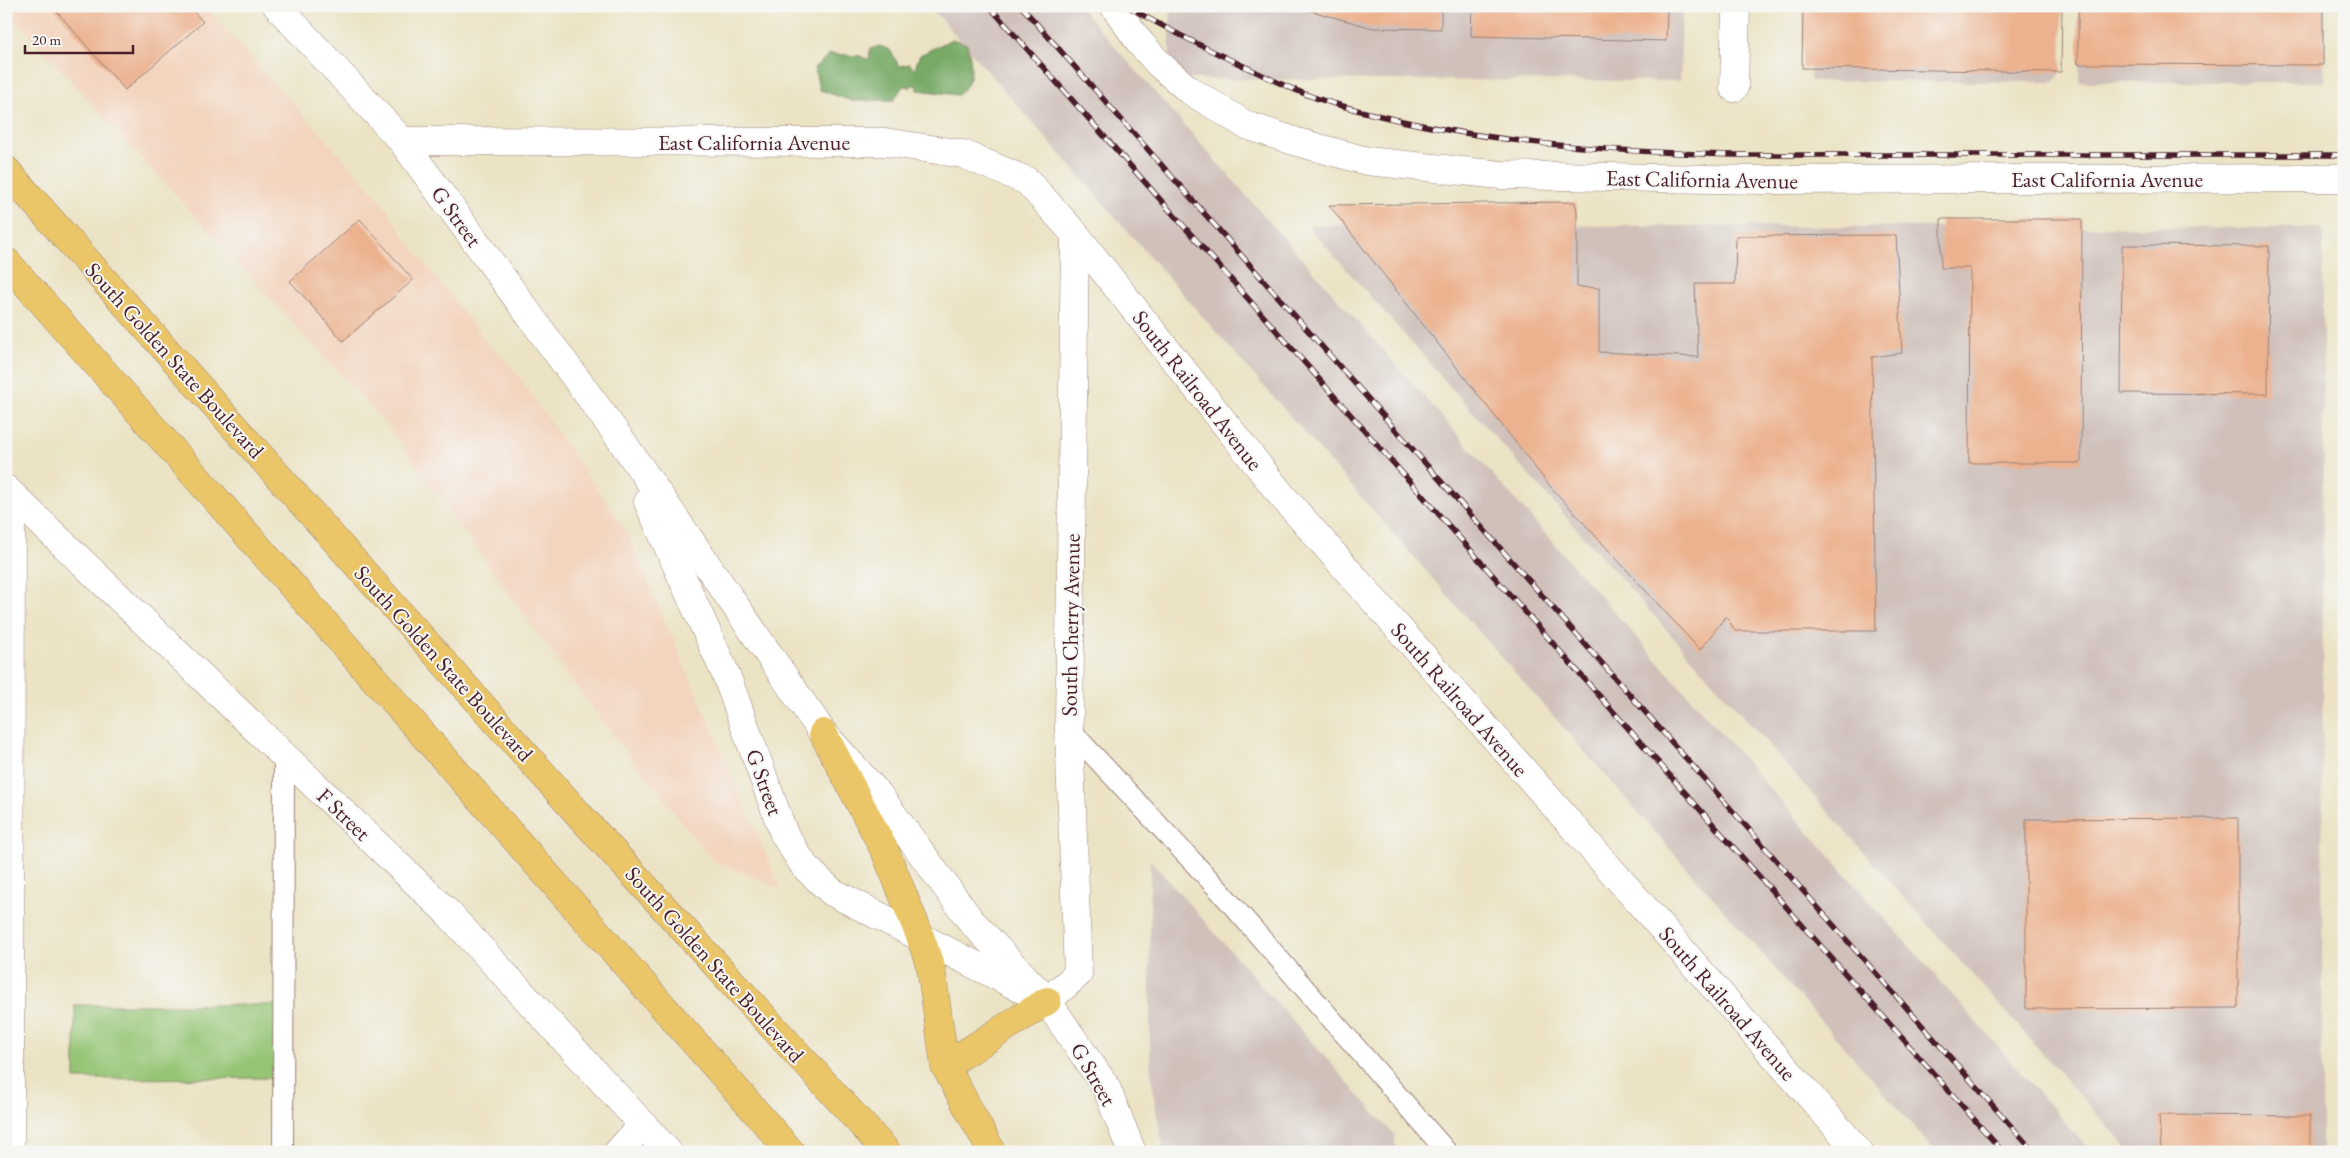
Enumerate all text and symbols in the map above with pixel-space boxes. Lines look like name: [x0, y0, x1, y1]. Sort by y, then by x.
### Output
scale bar: [25, 22, 132, 54]
text: 20 m: [32, 30, 61, 49]
street label: East California Avenue: [658, 128, 850, 157]
street label: East California Avenue: [1606, 163, 1799, 196]
street label: East California Avenue: [2011, 165, 2203, 194]
street label: G Street: [425, 180, 489, 253]
street label: South Golden State Boulevard: [79, 256, 271, 465]
street label: South Railroad Avenue: [1126, 304, 1270, 477]
street label: South Cherry Avenue: [1054, 533, 1087, 717]
street label: South Golden State Boulevard: [348, 559, 540, 768]
street label: South Railroad Avenue: [1384, 616, 1535, 783]
street label: G Street: [739, 745, 790, 820]
street label: F Street: [311, 782, 377, 847]
street label: South Golden State Boulevard: [619, 860, 811, 1069]
street label: South Railroad Avenue: [1652, 920, 1803, 1087]
street label: G Street: [1064, 1037, 1123, 1111]

